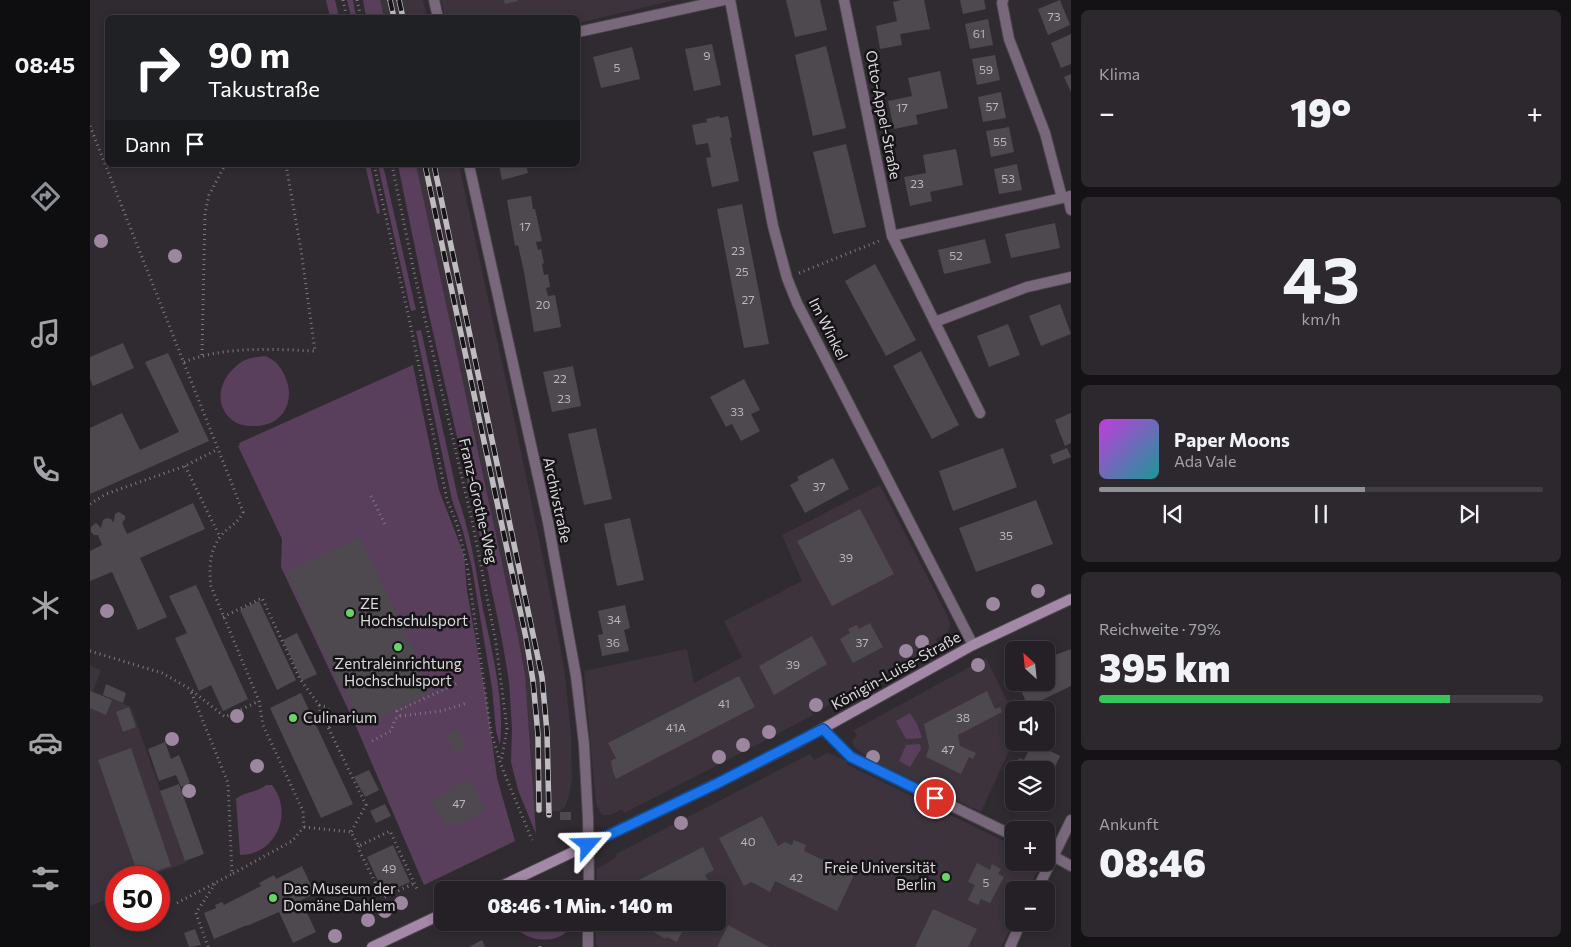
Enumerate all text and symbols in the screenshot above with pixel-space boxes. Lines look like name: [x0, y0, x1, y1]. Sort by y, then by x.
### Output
house number: 73: [1047, 9, 1061, 23]
house number: 61: [973, 26, 985, 40]
text: 90 m: [208, 32, 290, 75]
icon: right: [125, 35, 190, 100]
house number: 9: [703, 48, 711, 62]
street label: Otto-Appel-Straße: [863, 49, 905, 181]
text: 08:45: [15, 51, 75, 78]
house number: 5: [614, 60, 621, 74]
house number: 59: [979, 62, 993, 76]
text: Klima: [1099, 64, 1140, 83]
text: Takustraße: [208, 75, 320, 102]
text: 19°: [1290, 88, 1351, 135]
text: −: [1099, 95, 1115, 129]
text: +: [1527, 95, 1543, 129]
house number: 57: [985, 99, 999, 113]
house number: 17: [896, 100, 908, 114]
icon: arrive: [181, 130, 209, 158]
text: Dann: [125, 133, 171, 156]
house number: 55: [993, 134, 1007, 148]
house number: 53: [1001, 171, 1015, 185]
house number: 23: [910, 176, 924, 190]
icon: directions: [28, 179, 63, 214]
house number: 17: [519, 219, 531, 233]
text: 43: [1282, 237, 1360, 316]
house number: 23: [731, 243, 745, 257]
house number: 52: [949, 248, 963, 262]
house number: 25: [735, 264, 749, 278]
house number: 27: [742, 292, 754, 306]
street label: Im Winkel: [806, 294, 852, 363]
house number: 20: [536, 297, 550, 311]
text: km/h: [1302, 309, 1340, 328]
icon: music: [28, 316, 63, 351]
house number: 22: [553, 371, 567, 385]
house number: 23: [557, 391, 571, 405]
house number: 33: [730, 404, 744, 418]
text: Paper Moons: [1174, 428, 1290, 451]
street label: Franz-Grothe-Weg: [456, 436, 502, 565]
text: Ada Vale: [1174, 451, 1236, 470]
icon: phone: [28, 452, 63, 487]
street label: Archivstraße: [540, 455, 576, 544]
house number: 37: [812, 479, 826, 493]
icon: previous: [1159, 500, 1187, 528]
icon: pause: [1307, 500, 1335, 528]
icon: next: [1455, 500, 1483, 528]
house number: 35: [999, 528, 1013, 542]
house number: 39: [839, 550, 853, 564]
icon: climate: [28, 588, 63, 623]
place label: ZE Hochschulsport: [360, 594, 468, 629]
marker: ZE Hochschulsport: [344, 607, 356, 619]
house number: 34: [607, 612, 621, 626]
text: Reichweite · 79%: [1099, 619, 1221, 638]
street label: Königin-Luise-Straße: [828, 627, 963, 713]
house number: 36: [606, 635, 620, 649]
house number: 37: [855, 635, 869, 649]
marker: Zentraleinrichtung Hochschulsport: [392, 641, 404, 653]
north arrow: [1005, 641, 1055, 691]
map controls: [1005, 641, 1055, 931]
text: 395 km: [1099, 643, 1230, 690]
place label: Zentraleinrichtung Hochschulsport: [334, 654, 462, 689]
house number: 39: [786, 657, 800, 671]
house number: 41: [718, 696, 730, 710]
button: sound: [1005, 701, 1055, 751]
place label: Culinarium: [303, 708, 377, 726]
house number: 38: [956, 710, 970, 724]
marker: Culinarium: [287, 712, 299, 724]
house number: 41A: [666, 720, 686, 734]
icon: car: [28, 725, 63, 760]
house number: 47: [941, 742, 955, 756]
button: layers: [1005, 761, 1055, 811]
pin: [914, 777, 956, 819]
icon: arrive: [921, 784, 949, 812]
house number: 47: [452, 796, 466, 810]
text: Ankunft: [1099, 814, 1159, 833]
position arrow: [561, 818, 613, 870]
button: +: [1005, 821, 1055, 871]
house number: 40: [740, 834, 756, 848]
text: 08:46: [1099, 838, 1206, 885]
place label: Freie Universität Berlin: [824, 858, 936, 893]
icon: filters: [28, 861, 63, 896]
house number: 49: [382, 861, 396, 875]
speed limit sign: 50: [105, 866, 170, 931]
house number: 42: [789, 870, 803, 884]
marker: Freie Universität Berlin: [940, 871, 952, 883]
house number: 5: [983, 875, 990, 889]
place label: Das Museum der Domäne Dahlem: [283, 879, 396, 914]
button: −: [1005, 881, 1055, 931]
marker: Das Museum der Domäne Dahlem: [267, 892, 279, 904]
text: 08:46 · 1 Min. · 140 m: [487, 894, 673, 917]

